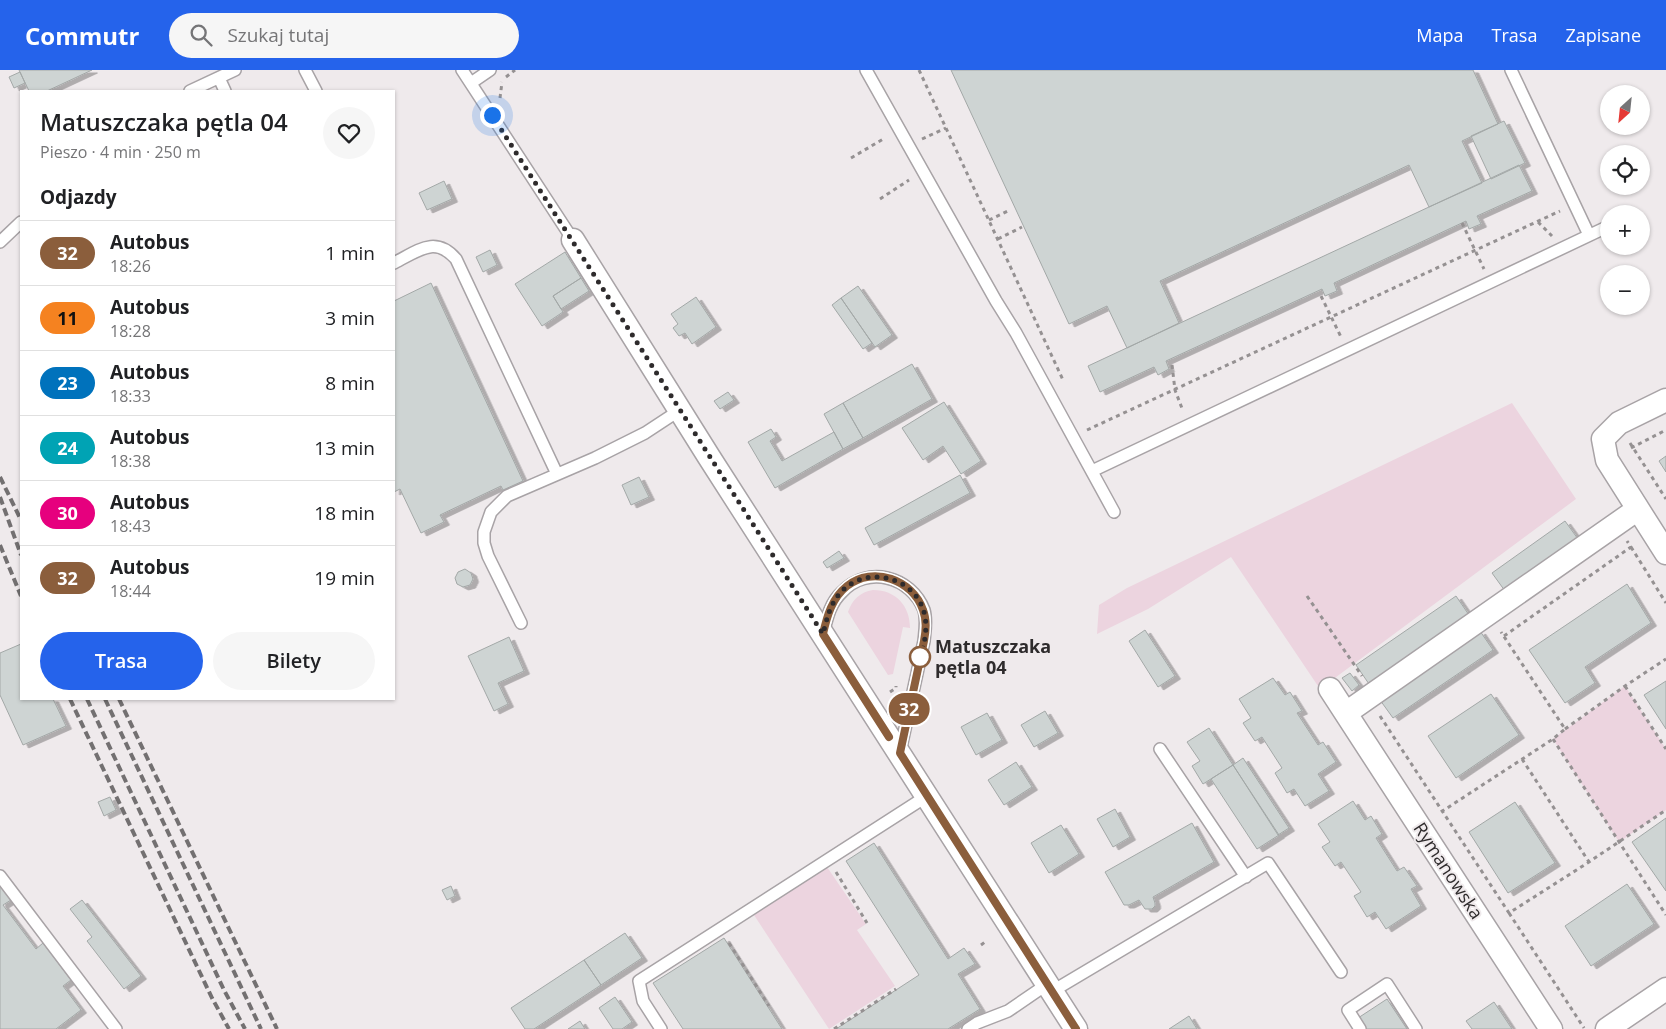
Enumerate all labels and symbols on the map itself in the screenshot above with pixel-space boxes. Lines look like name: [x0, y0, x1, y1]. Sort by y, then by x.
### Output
north arrow: [1600, 85, 1650, 135]
your location: [480, 103, 505, 128]
place label: Matuszczaka pętla 04: [935, 634, 1051, 679]
marker: Matuszczaka pętla 04: [909, 646, 931, 668]
line badge: 32: [886, 693, 932, 725]
street label: Rymanowska: [1409, 818, 1489, 923]

